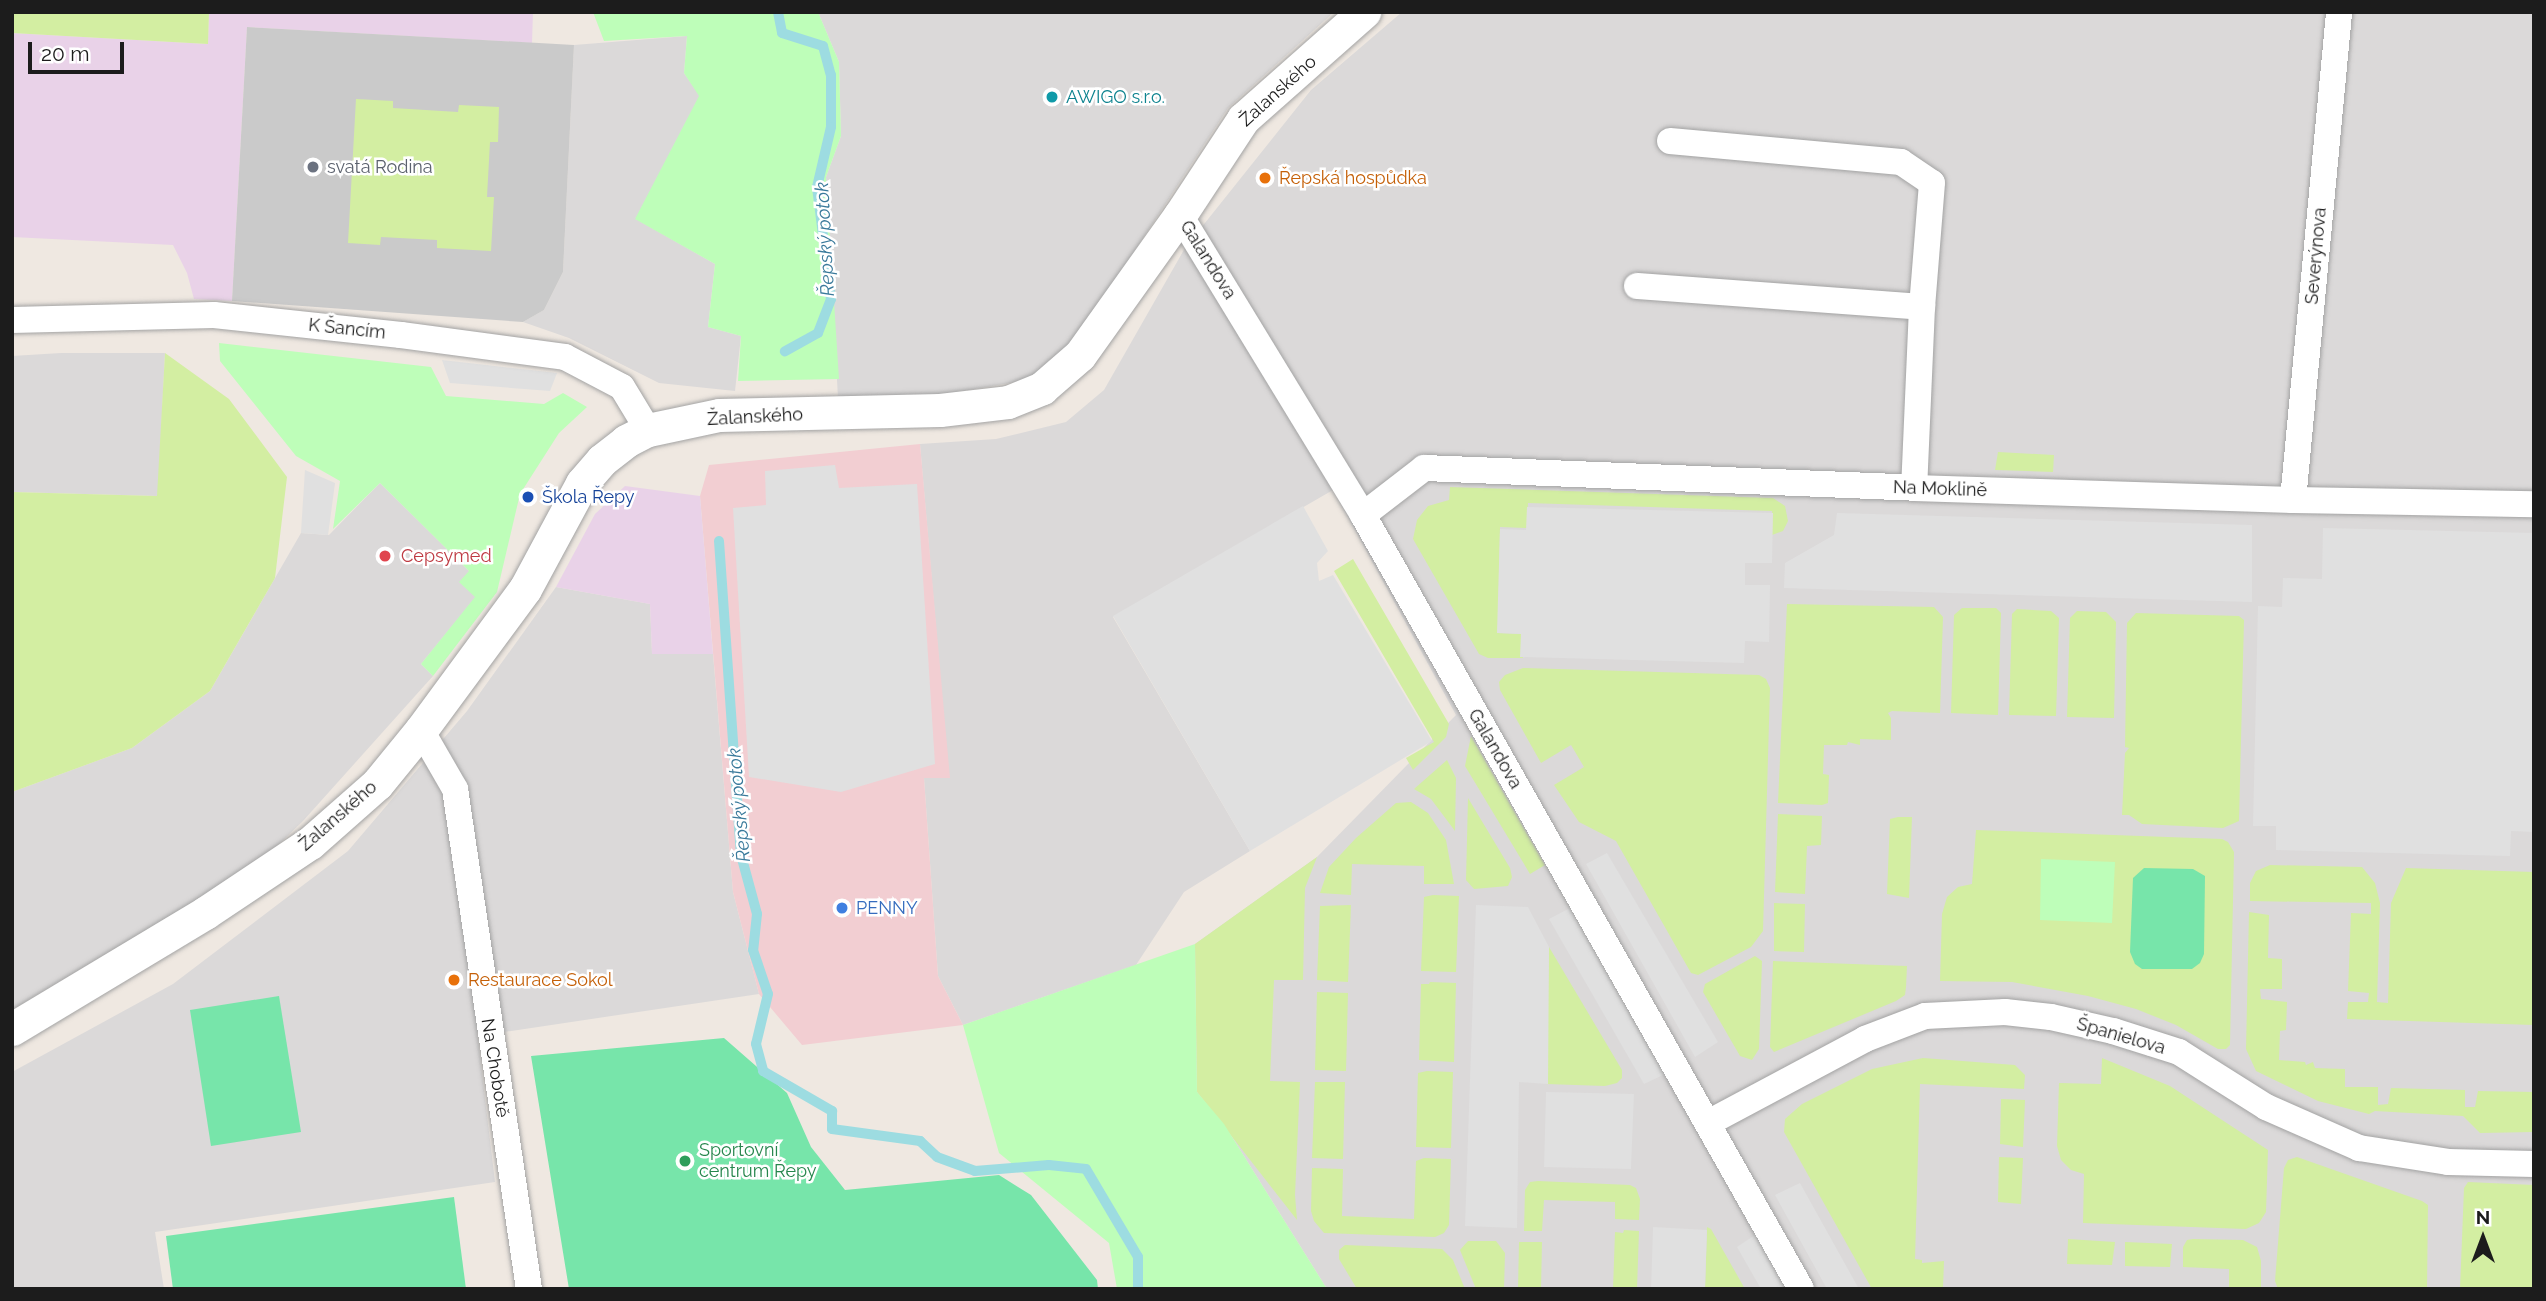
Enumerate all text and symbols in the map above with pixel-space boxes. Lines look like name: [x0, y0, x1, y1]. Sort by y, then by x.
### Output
scale bar: [32, 28, 128, 72]
text: 20 m: [41, 41, 89, 66]
street label: Žalanského: [1235, 51, 1321, 131]
place label: AWIGO s.r.o.: [1066, 86, 1165, 108]
marker: AWIGO s.r.o.: [1044, 89, 1060, 105]
place label: svatá Rodina: [327, 156, 433, 178]
marker: svatá Rodina: [305, 159, 321, 175]
place label: Řepská hospůdka: [1279, 167, 1427, 189]
marker: Řepská hospůdka: [1257, 170, 1273, 186]
water label: Řepský potok: [811, 181, 839, 297]
street label: Severýnova: [2301, 207, 2331, 305]
street label: Galandova: [1175, 217, 1241, 303]
street label: K Šancím: [307, 314, 387, 344]
street label: Žalanského: [707, 404, 803, 430]
street label: Na Moklině: [1893, 477, 1987, 501]
place label: Škola Řepy: [542, 486, 635, 508]
marker: Škola Řepy: [520, 489, 536, 505]
place label: Cepsymed: [401, 545, 492, 567]
marker: Cepsymed: [375, 546, 395, 566]
street label: Galandova: [1463, 705, 1527, 793]
water label: Řepský potok: [723, 747, 755, 863]
street label: Žalanského: [295, 776, 381, 856]
place label: PENNY: [856, 897, 918, 919]
marker: PENNY: [834, 900, 850, 916]
place label: Restaurace Sokol: [468, 969, 613, 991]
marker: Restaurace Sokol: [446, 972, 462, 988]
street label: Španielova: [2074, 1013, 2168, 1059]
street label: Na Chobotě: [477, 1017, 513, 1119]
place label: Sportovní centrum Řepy: [699, 1140, 816, 1182]
marker: Sportovní centrum Řepy: [677, 1153, 693, 1169]
north arrow: [2448, 1203, 2518, 1273]
text: N: [2476, 1206, 2490, 1228]

